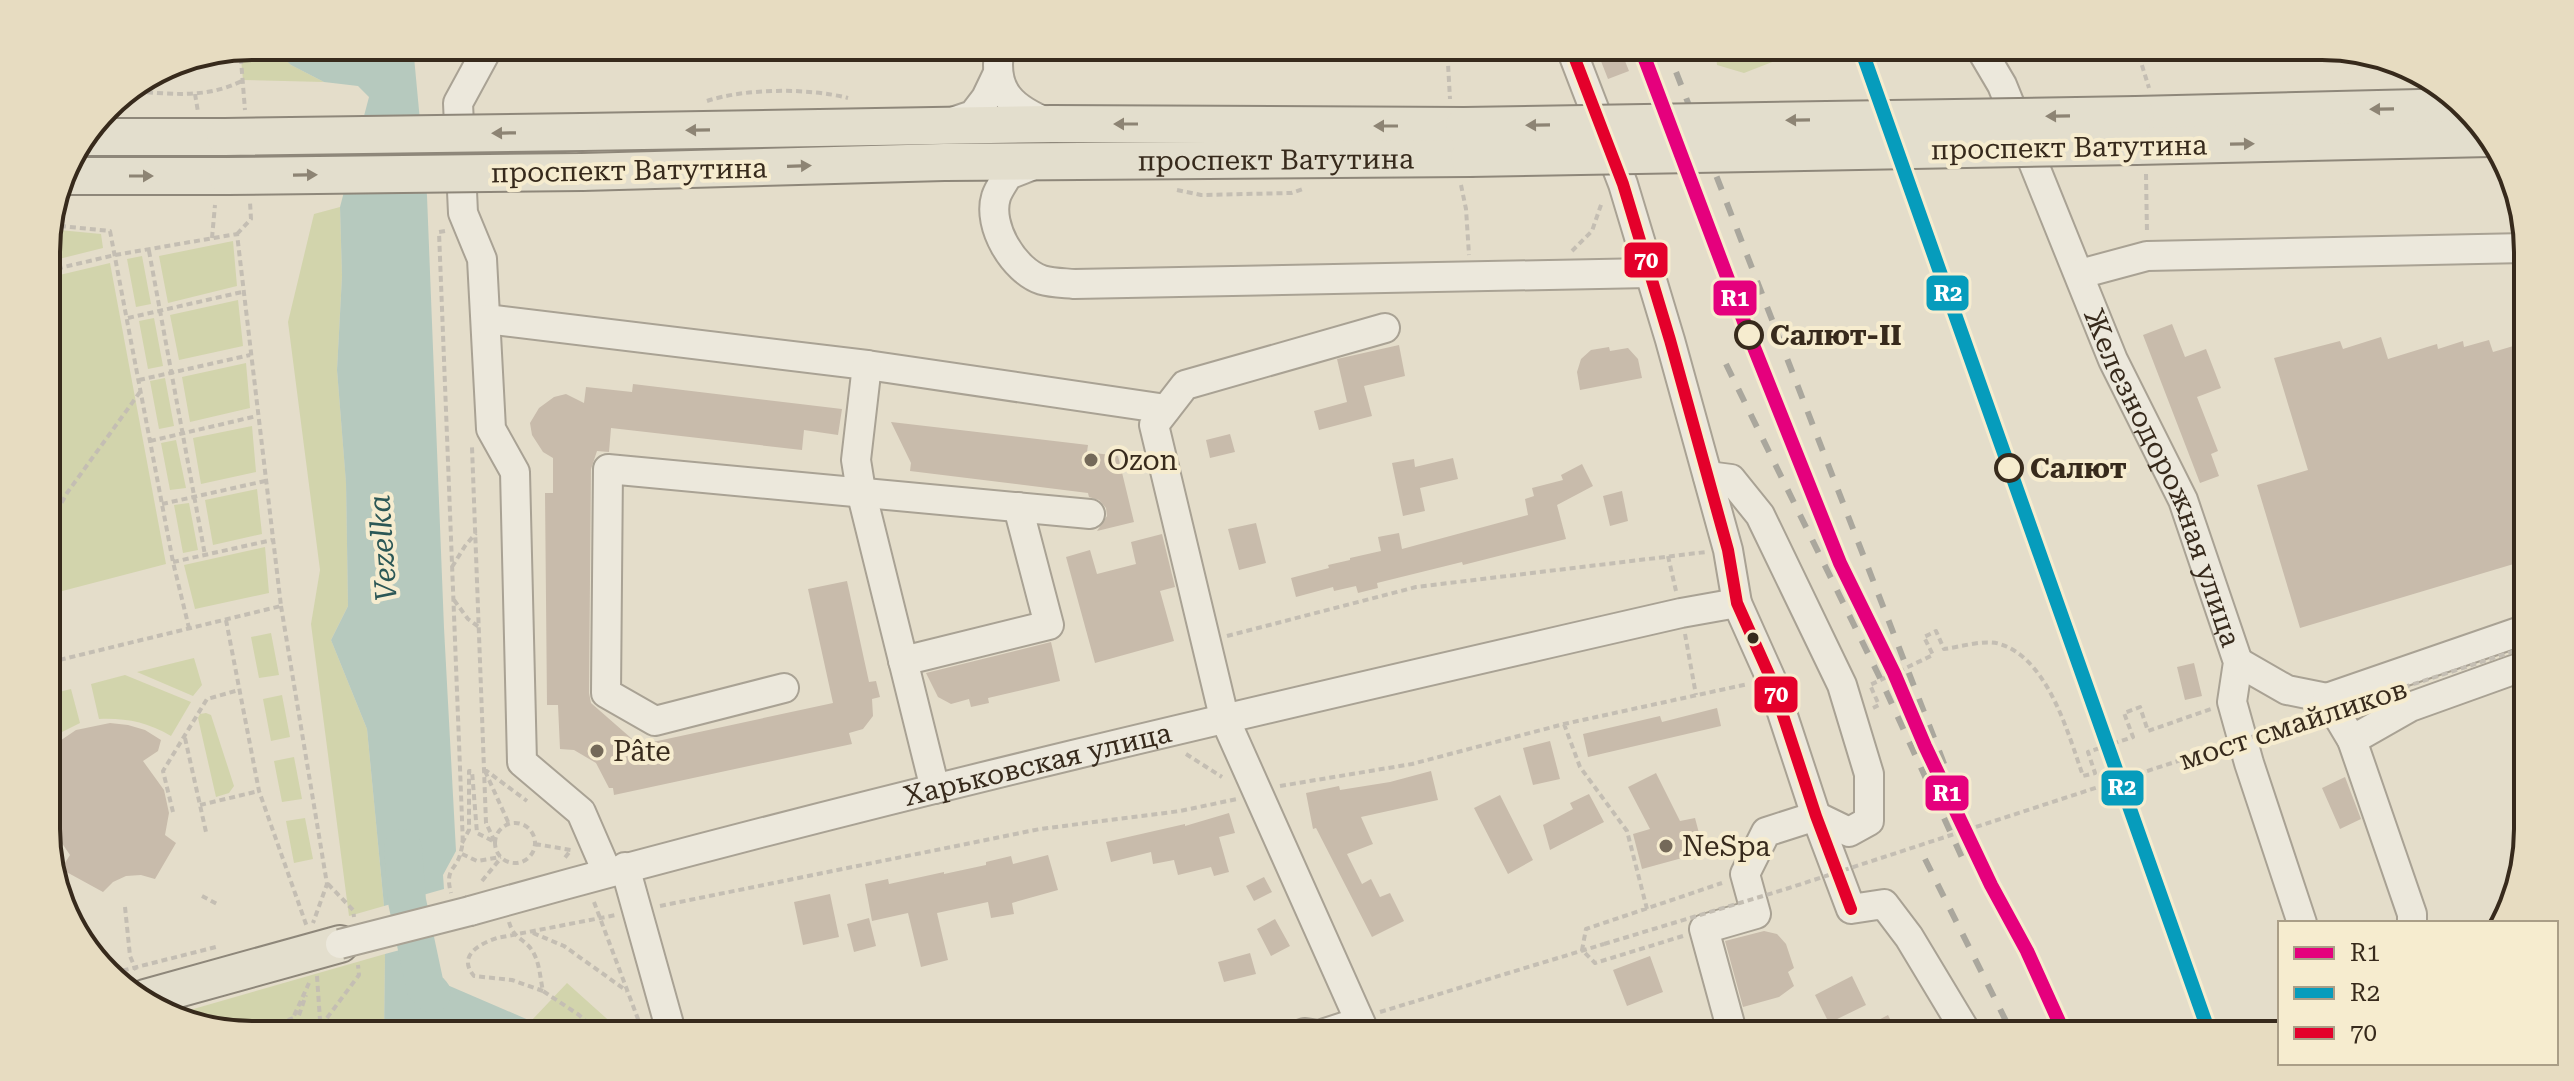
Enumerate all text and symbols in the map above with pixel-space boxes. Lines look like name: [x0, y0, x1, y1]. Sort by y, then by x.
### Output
one-way arrow: [2369, 103, 2394, 115]
one-way arrow: [2045, 110, 2070, 122]
one-way arrow: [1785, 114, 1810, 127]
one-way arrow: [1113, 118, 1138, 130]
one-way arrow: [1525, 119, 1550, 131]
one-way arrow: [1373, 120, 1398, 132]
one-way arrow: [685, 123, 710, 136]
one-way arrow: [491, 127, 516, 139]
street label: проспект Ватутина: [1931, 129, 2208, 166]
one-way arrow: [2230, 138, 2255, 150]
street label: проспект Ватутина: [1137, 142, 1414, 178]
street label: проспект Ватутина: [491, 152, 768, 189]
one-way arrow: [787, 159, 812, 172]
one-way arrow: [293, 169, 318, 182]
one-way arrow: [129, 170, 154, 182]
line badge: 70: [1623, 241, 1669, 279]
text: 70: [1634, 248, 1658, 273]
line badge: R2: [1925, 274, 1970, 312]
line badge: R1: [1712, 279, 1758, 317]
text: R2: [1934, 281, 1962, 306]
text: R1: [1721, 286, 1749, 311]
street label: Железнодорожная улица: [2077, 304, 2248, 651]
place label: Салют-II: [1770, 319, 1902, 352]
marker: Салют-II: [1735, 321, 1763, 349]
place label: Ozon: [1107, 444, 1178, 477]
marker: Ozon: [1082, 451, 1100, 469]
place label: Салют: [2030, 452, 2127, 485]
marker: Салют: [1995, 454, 2023, 482]
water label: Vezelka: [361, 494, 404, 602]
unlabelled marker: [1745, 630, 1761, 646]
street label: мост смайликов: [2175, 672, 2411, 777]
line badge: 70: [1753, 675, 1799, 714]
text: 70: [1764, 682, 1788, 707]
street label: Харьковская улица: [900, 716, 1175, 813]
place label: Pâte: [613, 735, 671, 768]
marker: Pâte: [588, 742, 606, 760]
line badge: R2: [2100, 769, 2145, 807]
line badge: R1: [1924, 774, 1970, 812]
text: R2: [2108, 775, 2136, 800]
text: R1: [1933, 781, 1961, 806]
place label: NeSpa: [1682, 830, 1770, 863]
marker: NeSpa: [1657, 837, 1675, 855]
legend: [2278, 921, 2558, 1065]
text: R1: [2350, 939, 2380, 967]
text: R2: [2350, 979, 2380, 1007]
text: 70: [2350, 1019, 2377, 1047]

